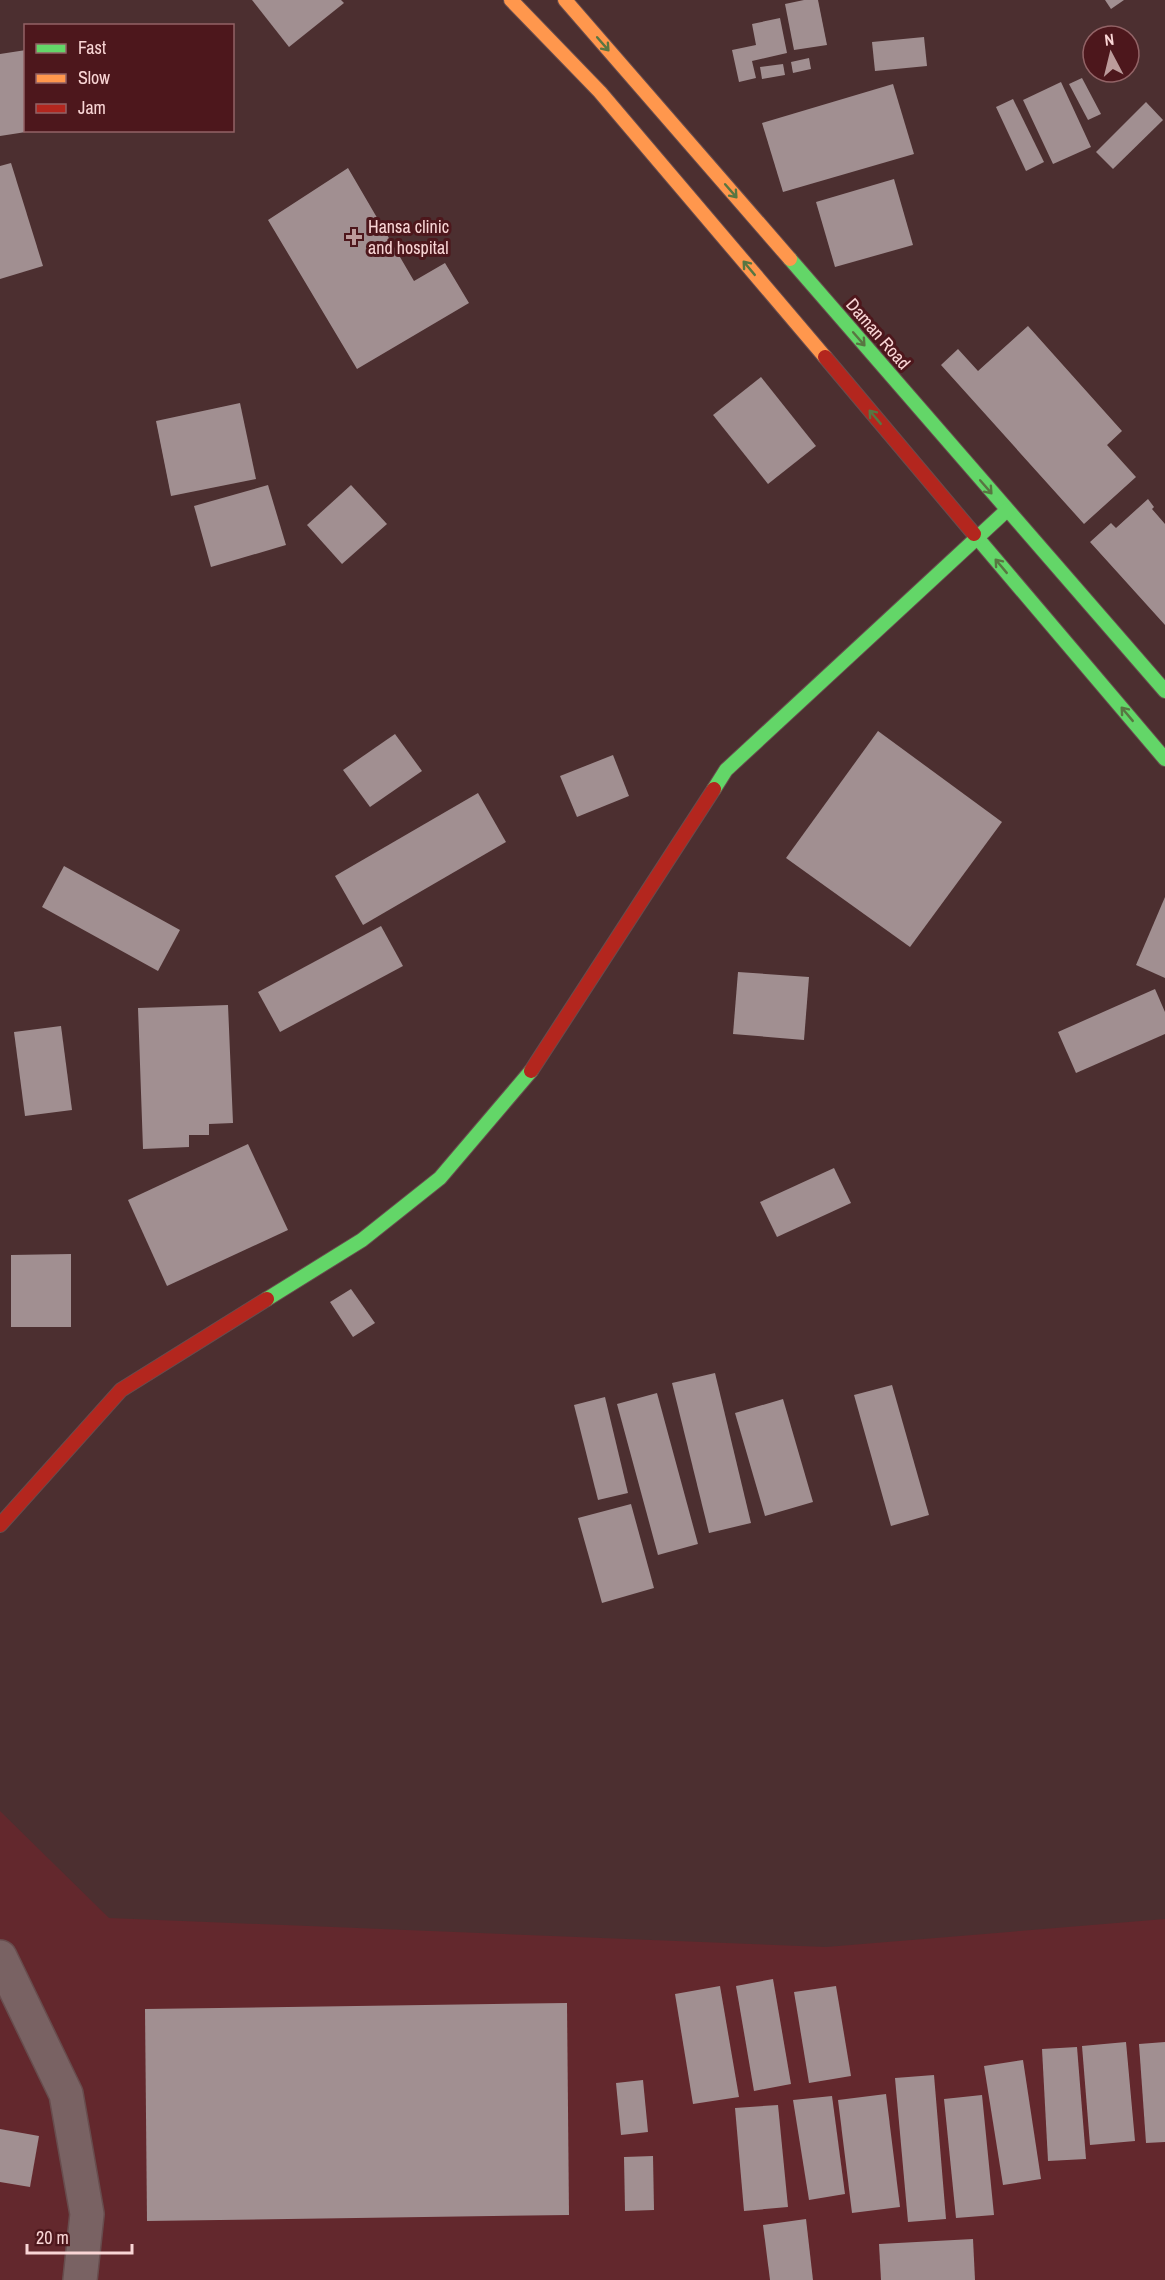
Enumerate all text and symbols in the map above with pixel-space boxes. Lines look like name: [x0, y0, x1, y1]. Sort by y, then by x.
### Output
legend: [24, 24, 234, 132]
north arrow: [1081, 24, 1141, 84]
text: N: [1103, 28, 1115, 51]
text: Fast: [78, 35, 106, 60]
one-way arrow: [597, 36, 610, 52]
text: Slow: [78, 65, 110, 90]
text: Jam: [78, 95, 106, 120]
one-way arrow: [725, 183, 738, 199]
place label: Hansa clinic and hospital: [368, 214, 449, 260]
marker: Hansa clinic and hospital: [345, 228, 363, 246]
one-way arrow: [742, 261, 756, 276]
street label: Daman Road: [840, 293, 916, 375]
one-way arrow: [852, 331, 866, 346]
one-way arrow: [868, 409, 881, 425]
one-way arrow: [979, 479, 993, 494]
one-way arrow: [994, 559, 1008, 574]
one-way arrow: [1120, 707, 1134, 722]
scale bar: [27, 2217, 132, 2255]
text: 20 m: [36, 2225, 69, 2250]

